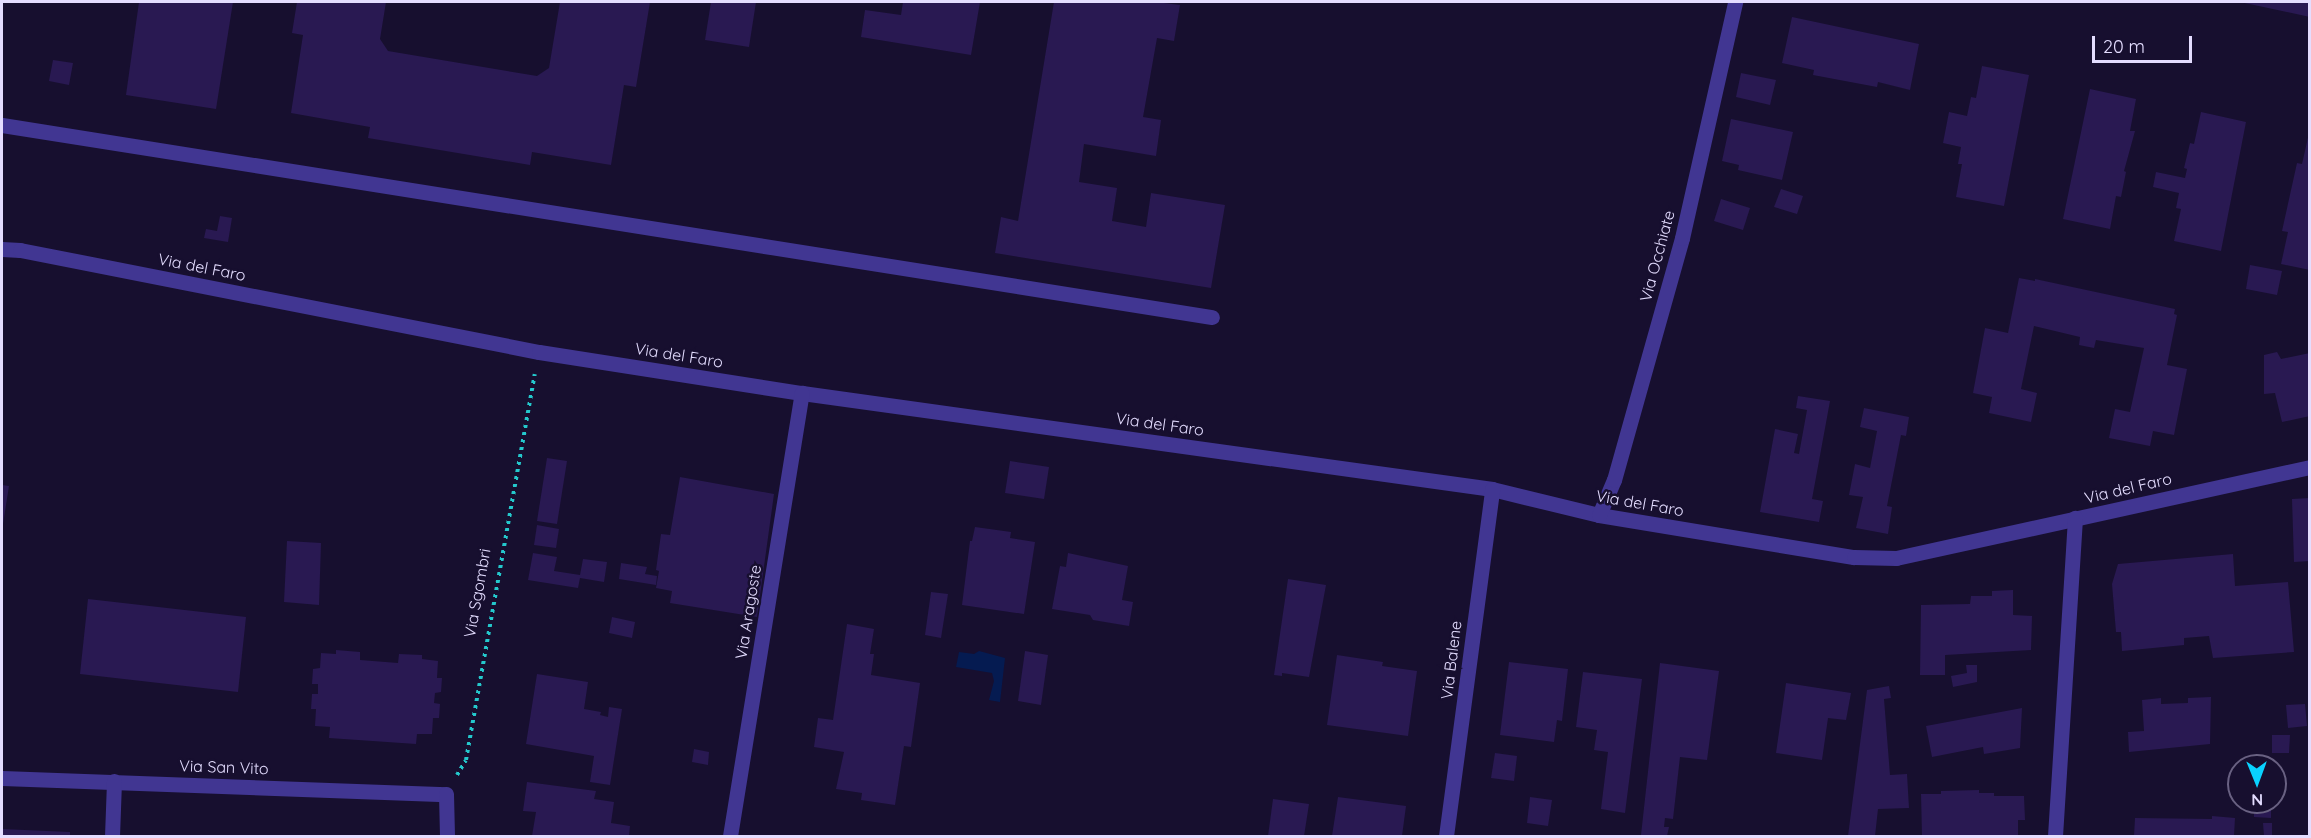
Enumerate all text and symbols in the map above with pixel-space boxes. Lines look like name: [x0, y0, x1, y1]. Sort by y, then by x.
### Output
scale bar: [2095, 24, 2196, 62]
text: 20 m: [2103, 35, 2145, 58]
street label: Via Occhiate: [1636, 208, 1678, 304]
street label: Via del Faro: [157, 249, 247, 285]
street label: Via del Faro: [634, 339, 724, 371]
street label: Via del Faro: [1115, 408, 1205, 440]
street label: Via del Faro: [2083, 469, 2173, 507]
street label: Via del Faro: [1595, 486, 1685, 520]
street label: Via Sgombri: [460, 547, 494, 639]
street label: Via Aragoste: [731, 563, 765, 661]
street label: Via Balene: [1437, 620, 1465, 700]
north arrow: [2227, 754, 2287, 814]
street label: Via San Vito: [179, 756, 269, 778]
text: N: [2251, 790, 2263, 810]

